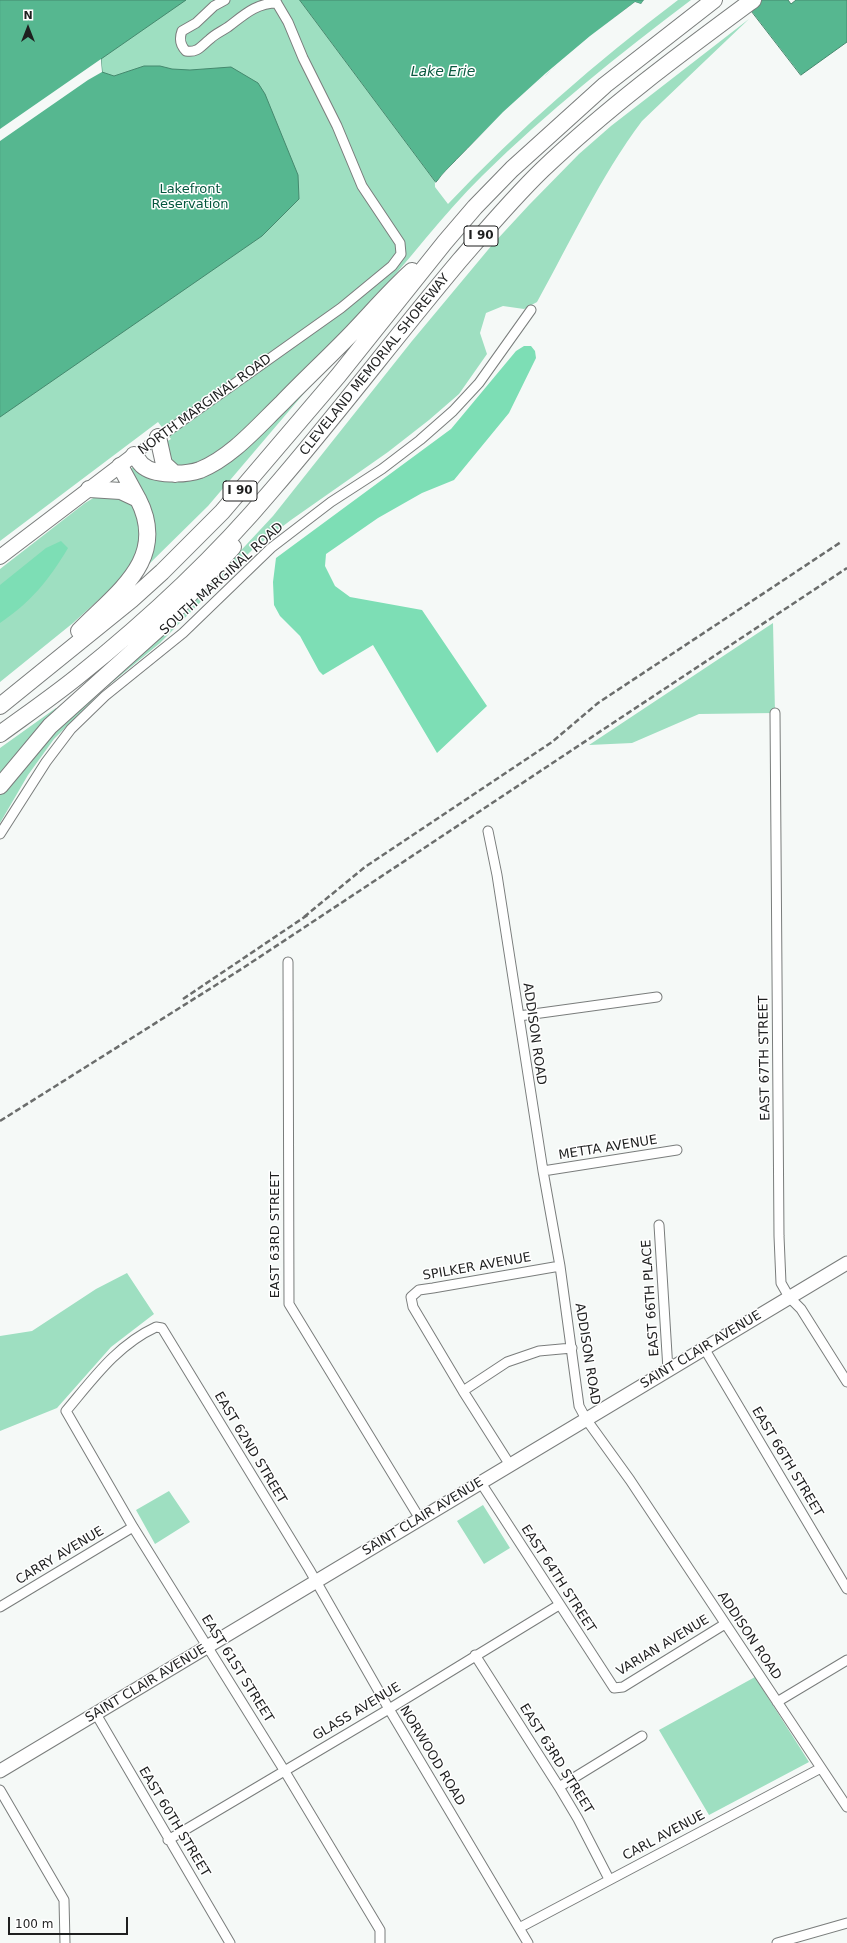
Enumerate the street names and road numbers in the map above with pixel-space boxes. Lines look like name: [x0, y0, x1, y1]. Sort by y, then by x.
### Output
road number: I 90: [464, 226, 498, 246]
street label: CLEVELAND MEMORIAL SHOREWAY: [297, 271, 453, 459]
street label: NORTH MARGINAL ROAD: [135, 351, 275, 459]
road number: I 90: [223, 481, 257, 501]
street label: SOUTH MARGINAL ROAD: [157, 519, 287, 639]
street label: ADDISON ROAD: [519, 982, 549, 1086]
street label: EAST 67TH STREET: [756, 995, 774, 1121]
street label: METTA AVENUE: [558, 1132, 658, 1164]
street label: EAST 63RD STREET: [268, 1172, 284, 1298]
street label: EAST 66TH PLACE: [639, 1239, 663, 1357]
street label: SPILKER AVENUE: [422, 1250, 532, 1284]
street label: ADDISON ROAD: [571, 1302, 603, 1406]
street label: SAINT CLAIR AVENUE: [638, 1308, 764, 1392]
street label: EAST 62ND STREET: [210, 1389, 290, 1507]
street label: EAST 66TH STREET: [748, 1404, 826, 1520]
street label: SAINT CLAIR AVENUE: [360, 1475, 486, 1559]
street label: EAST 64TH STREET: [517, 1522, 599, 1636]
street label: CARRY AVENUE: [13, 1524, 107, 1588]
street label: ADDISON ROAD: [714, 1589, 784, 1683]
street label: EAST 61ST STREET: [198, 1612, 276, 1726]
street label: VARIAN AVENUE: [614, 1612, 712, 1680]
street label: SAINT CLAIR AVENUE: [83, 1642, 209, 1726]
street label: GLASS AVENUE: [310, 1680, 404, 1744]
street label: EAST 63RD STREET: [516, 1701, 596, 1817]
street label: NORWOOD ROAD: [396, 1703, 468, 1809]
street label: EAST 60TH STREET: [135, 1764, 213, 1880]
street label: CARL AVENUE: [620, 1808, 708, 1864]

